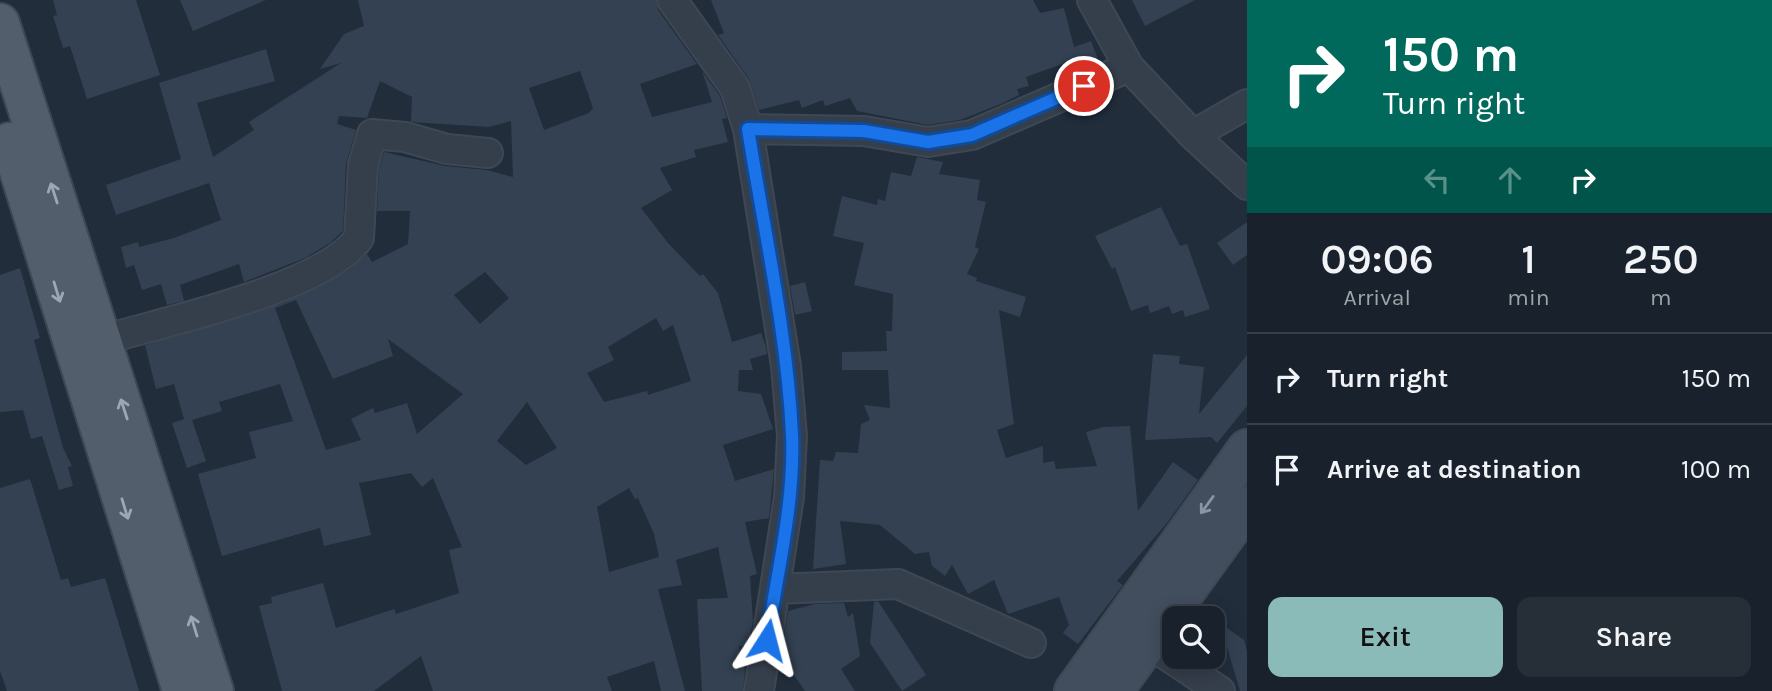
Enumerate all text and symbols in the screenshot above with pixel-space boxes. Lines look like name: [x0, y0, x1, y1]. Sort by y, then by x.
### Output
text: 150 m: [1383, 26, 1519, 83]
icon: right: [1268, 28, 1359, 119]
pin: [1054, 56, 1114, 116]
icon: arrive: [1065, 67, 1103, 105]
text: Turn right: [1383, 85, 1525, 122]
icon: left: [1418, 161, 1456, 199]
icon: ahead: [1491, 161, 1529, 199]
icon: right: [1564, 161, 1602, 199]
one-way arrow: [47, 182, 60, 204]
text: 09:06: [1320, 234, 1434, 284]
text: 1: [1521, 234, 1536, 284]
text: 250: [1623, 234, 1699, 284]
one-way arrow: [52, 280, 65, 302]
text: Arrival: [1344, 284, 1411, 311]
text: min: [1507, 284, 1550, 311]
text: m: [1650, 284, 1672, 311]
icon: right: [1268, 360, 1306, 398]
text: Turn right: [1327, 363, 1448, 394]
text: 150 m: [1682, 363, 1751, 394]
one-way arrow: [117, 399, 130, 421]
icon: arrive: [1268, 451, 1306, 489]
text: Arrive at destination: [1327, 454, 1581, 485]
text: 100 m: [1681, 454, 1751, 485]
one-way arrow: [1200, 495, 1215, 514]
one-way arrow: [120, 497, 133, 519]
button: Exit: [1268, 597, 1503, 677]
button: Share: [1517, 597, 1751, 677]
position arrow: [730, 603, 804, 677]
map controls: [1162, 606, 1225, 669]
button: search: [1162, 606, 1225, 669]
one-way arrow: [186, 615, 199, 637]

